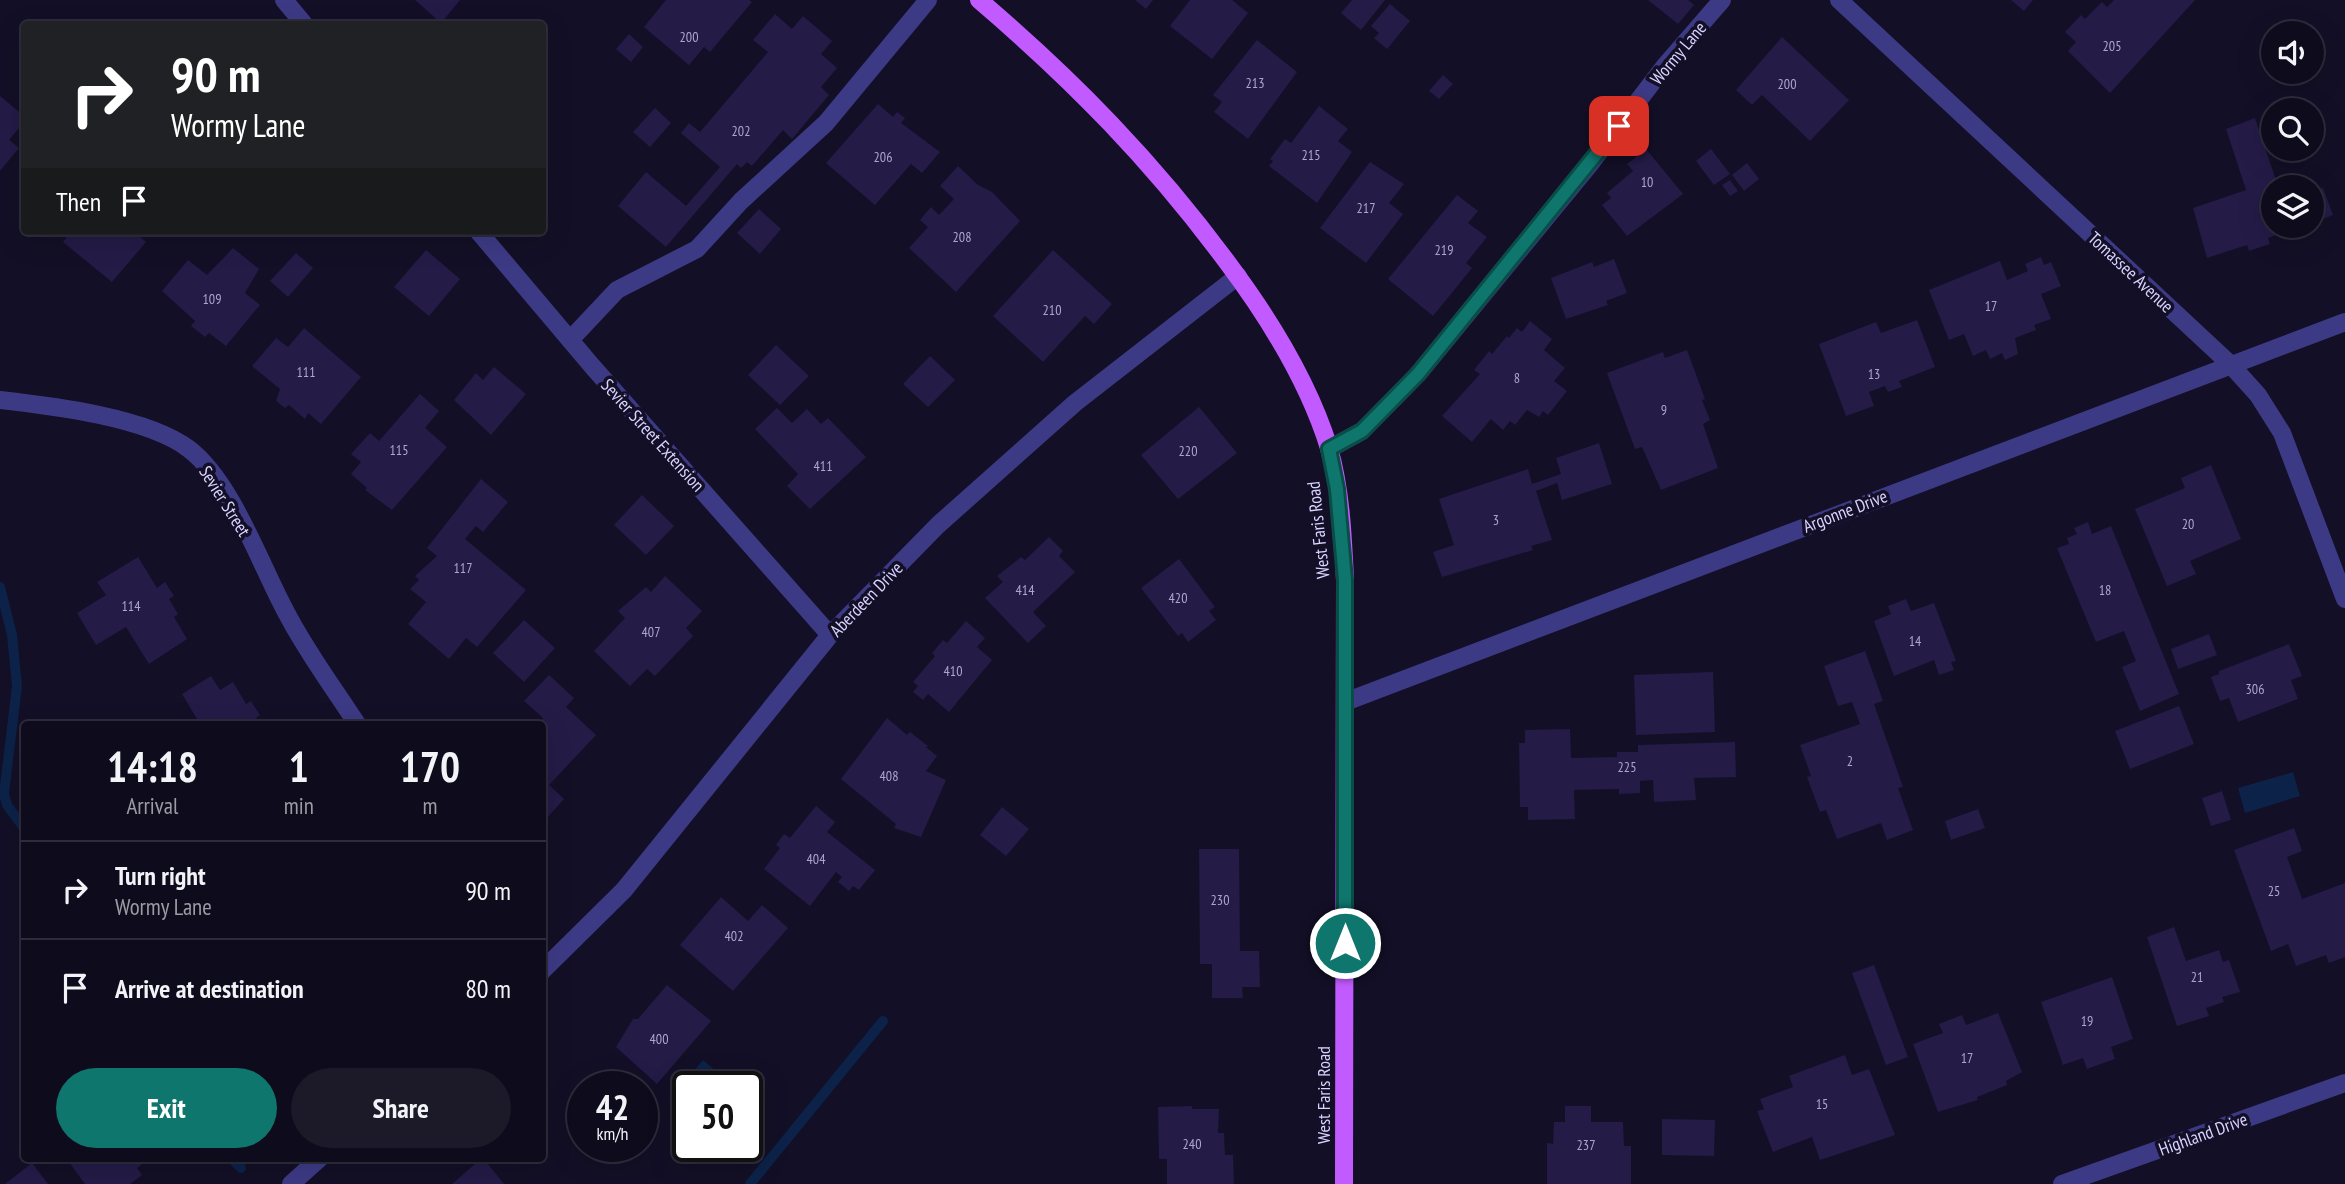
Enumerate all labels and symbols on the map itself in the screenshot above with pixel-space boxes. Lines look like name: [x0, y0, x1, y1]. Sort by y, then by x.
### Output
street label: Wormy Lane: [1645, 17, 1711, 89]
house number: 200: [680, 28, 698, 46]
house number: 205: [2103, 37, 2121, 55]
house number: 213: [1246, 74, 1264, 92]
house number: 200: [1778, 75, 1796, 93]
pin: [1589, 96, 1649, 156]
house number: 202: [732, 122, 750, 140]
house number: 215: [1302, 146, 1320, 164]
house number: 206: [874, 148, 892, 166]
house number: 10: [1641, 173, 1653, 191]
house number: 217: [1357, 199, 1375, 217]
street label: Tomassee Avenue: [2083, 227, 2179, 317]
house number: 208: [953, 228, 971, 246]
house number: 219: [1435, 241, 1453, 259]
house number: 109: [203, 290, 221, 308]
house number: 17: [1985, 297, 1997, 315]
house number: 210: [1043, 301, 1061, 319]
house number: 111: [297, 363, 315, 381]
house number: 13: [1868, 365, 1880, 383]
house number: 8: [1514, 369, 1520, 387]
street label: Sevier Street Extension: [596, 374, 710, 496]
house number: 9: [1661, 401, 1667, 419]
house number: 115: [390, 441, 408, 459]
house number: 220: [1179, 442, 1197, 460]
house number: 411: [814, 457, 832, 475]
street label: Sevier Street: [194, 461, 256, 541]
street label: West Faris Road: [1301, 480, 1335, 580]
street label: Argonne Drive: [1799, 484, 1891, 538]
house number: 3: [1493, 511, 1499, 529]
house number: 20: [2182, 515, 2194, 533]
street label: Aberdeen Drive: [825, 557, 907, 641]
house number: 117: [454, 559, 472, 577]
house number: 414: [1016, 581, 1035, 599]
house number: 18: [2099, 581, 2111, 599]
house number: 420: [1169, 589, 1187, 607]
house number: 114: [122, 597, 141, 615]
house number: 407: [642, 623, 660, 641]
house number: 14: [1909, 632, 1922, 650]
house number: 410: [944, 662, 962, 680]
house number: 306: [2246, 680, 2264, 698]
house number: 2: [1847, 752, 1853, 770]
house number: 225: [1618, 758, 1636, 776]
house number: 408: [880, 767, 898, 785]
house number: 404: [807, 850, 826, 868]
house number: 25: [2268, 882, 2280, 900]
house number: 230: [1211, 891, 1229, 909]
position arrow: [1308, 906, 1382, 980]
house number: 402: [725, 927, 743, 945]
house number: 21: [2191, 968, 2203, 986]
house number: 19: [2081, 1012, 2093, 1030]
house number: 400: [650, 1030, 668, 1048]
street label: West Faris Road: [1312, 1046, 1335, 1144]
house number: 17: [1961, 1049, 1973, 1067]
speed limit sign: 50: [672, 1071, 763, 1162]
house number: 15: [1816, 1095, 1828, 1113]
street label: Highland Drive: [2155, 1107, 2251, 1161]
house number: 240: [1183, 1135, 1201, 1153]
house number: 237: [1577, 1136, 1595, 1154]

